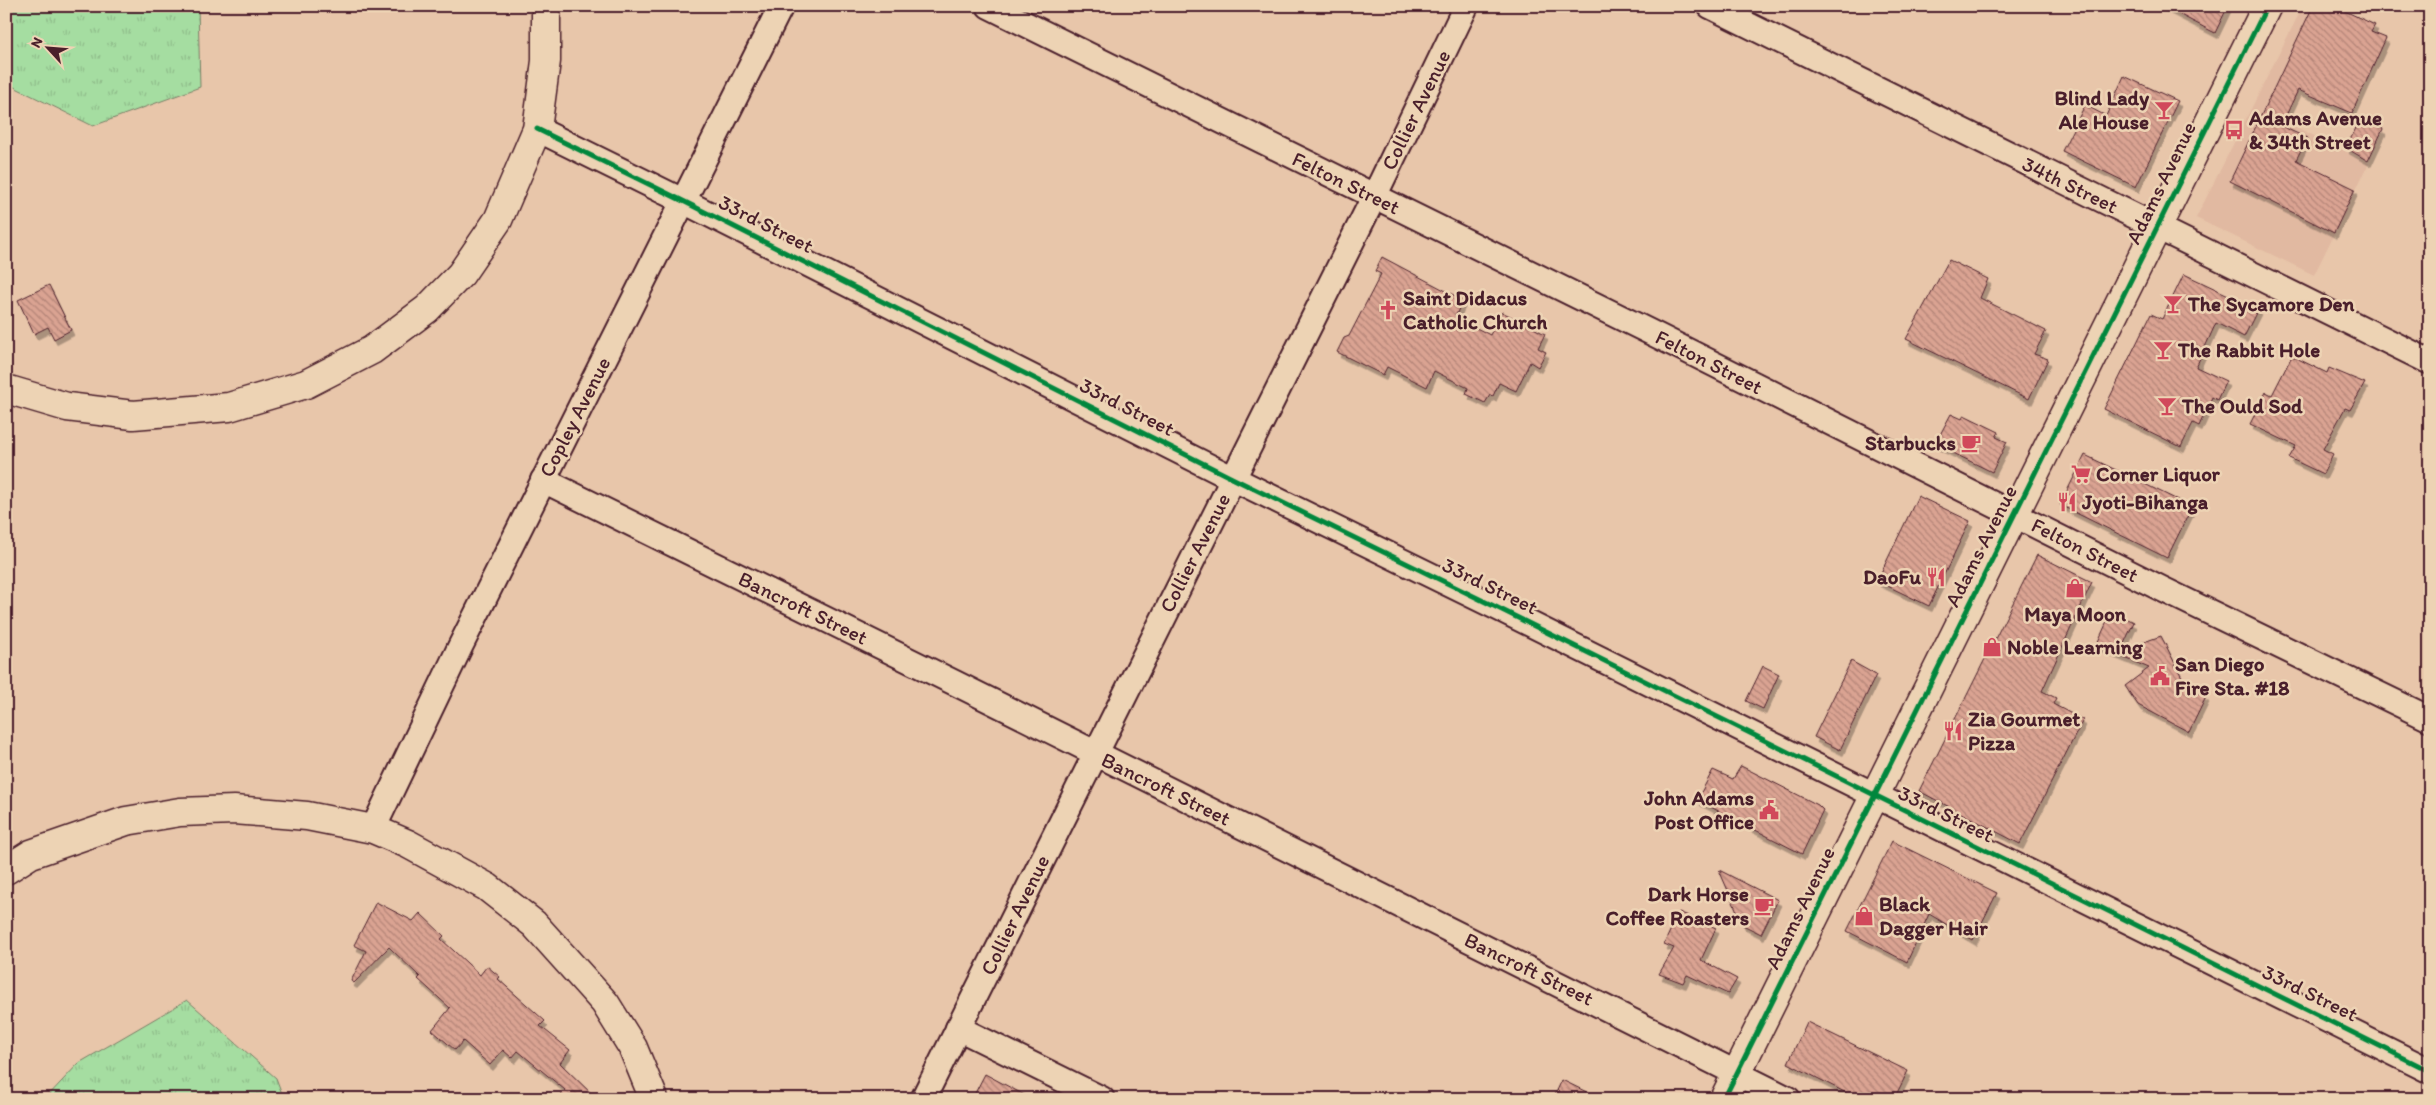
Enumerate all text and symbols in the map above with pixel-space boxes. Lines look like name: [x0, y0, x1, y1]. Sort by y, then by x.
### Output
north arrow: [22, 22, 72, 72]
text: N: [27, 35, 46, 50]
street label: Collier Avenue: [1376, 46, 1455, 174]
place label: Blind Lady Ale House: [2054, 85, 2149, 134]
bar icon: Blind Lady Ale House: [2153, 99, 2175, 121]
place label: Adams Avenue & 34th Street: [2248, 105, 2382, 154]
street label: Adams Avenue: [2120, 117, 2201, 248]
bus stop icon: Adams Avenue & 34th Street: [2223, 119, 2245, 141]
street label: Felton Street: [1288, 146, 1404, 219]
street label: 34th Street: [2018, 151, 2122, 218]
street label: 33rd Street: [715, 189, 818, 258]
place label: Saint Didacus Catholic Church: [1403, 285, 1548, 334]
place label: The Sycamore Den: [2187, 291, 2355, 317]
bar icon: The Sycamore Den: [2162, 293, 2184, 315]
church icon: Saint Didacus Catholic Church: [1377, 299, 1399, 321]
street label: Felton Street: [1651, 324, 1767, 399]
place label: The Rabbit Hole: [2177, 337, 2320, 362]
bar icon: The Rabbit Hole: [2152, 339, 2174, 361]
street label: Copley Avenue: [534, 352, 616, 481]
street label: 33rd Street: [1076, 372, 1179, 441]
place label: The Ould Sod: [2181, 393, 2303, 418]
bar icon: The Ould Sod: [2156, 395, 2178, 417]
place label: Starbucks: [1865, 430, 1956, 455]
cafe icon: Starbucks: [1960, 432, 1982, 454]
place label: Corner Liquor: [2096, 461, 2221, 487]
supermarket icon: Corner Liquor: [2070, 463, 2092, 485]
street label: Adams Avenue: [1939, 481, 2022, 611]
street label: Collier Avenue: [1154, 489, 1235, 617]
place label: Jyoti-Bihanga: [2081, 489, 2209, 515]
restaurant icon: Jyoti-Bihanga: [2056, 491, 2078, 513]
street label: Felton Street: [2027, 512, 2143, 587]
street label: 33rd Street: [1438, 552, 1542, 619]
place label: DaoFu: [1863, 564, 1921, 589]
street label: Bancroft Street: [734, 565, 872, 650]
restaurant icon: DaoFu: [1925, 566, 1947, 588]
shop icon: Maya Moon: [2064, 577, 2086, 599]
place label: Maya Moon: [2024, 601, 2127, 627]
place label: Noble Learning: [2007, 634, 2144, 660]
shop icon: Noble Learning: [1981, 636, 2003, 658]
place label: San Diego Fire Sta. #18: [2175, 651, 2290, 700]
public building icon: San Diego Fire Sta. #18: [2149, 665, 2171, 687]
place label: Zia Gourmet Pizza: [1968, 706, 2080, 755]
restaurant icon: Zia Gourmet Pizza: [1942, 720, 1964, 742]
street label: Bancroft Street: [1097, 746, 1235, 831]
street label: 33rd Street: [1894, 780, 1998, 847]
place label: John Adams Post Office: [1643, 785, 1754, 834]
public building icon: John Adams Post Office: [1758, 799, 1780, 821]
street label: Adams Avenue: [1759, 842, 1840, 973]
street label: Collier Avenue: [975, 851, 1054, 979]
place label: Dark Horse Coffee Roasters: [1606, 881, 1749, 930]
place label: Black Dagger Hair: [1879, 891, 1988, 941]
cafe icon: Dark Horse Coffee Roasters: [1753, 895, 1775, 917]
shop icon: Black Dagger Hair: [1853, 905, 1875, 927]
street label: Bancroft Street: [1460, 926, 1598, 1011]
street label: 33rd Street: [2258, 959, 2362, 1026]

